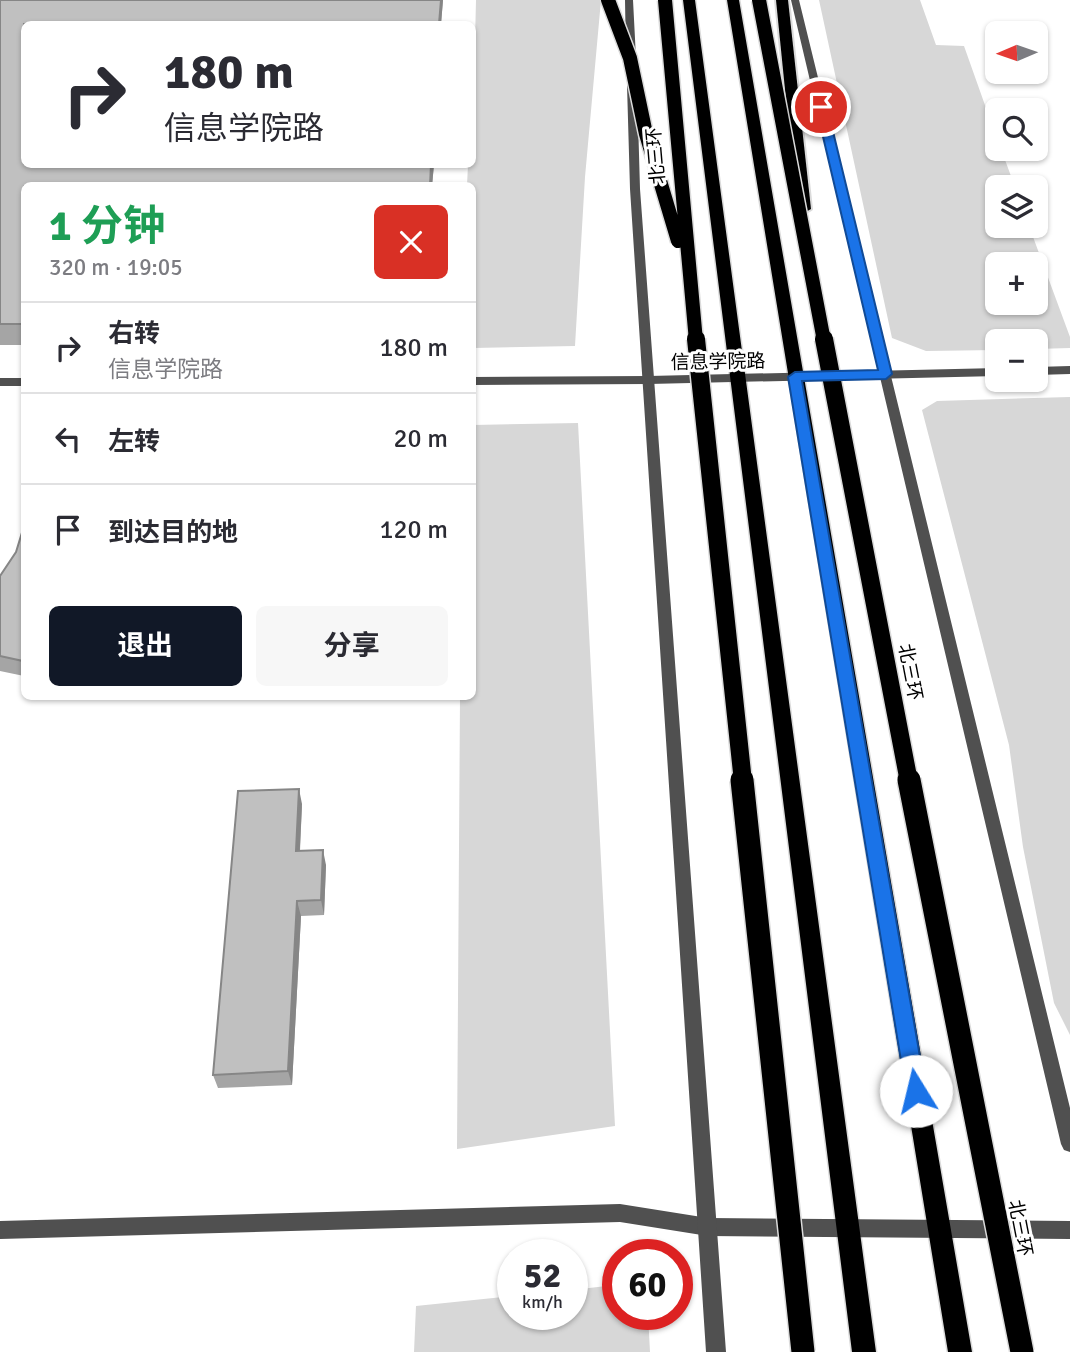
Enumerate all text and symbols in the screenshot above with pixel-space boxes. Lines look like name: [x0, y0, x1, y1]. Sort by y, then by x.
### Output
north arrow: [985, 21, 1048, 84]
map controls: [985, 21, 1048, 392]
text: 180 m: [164, 42, 294, 102]
icon: right: [49, 49, 140, 140]
pin: [791, 77, 851, 137]
icon: arrive: [802, 88, 840, 126]
button: search: [985, 98, 1048, 161]
text: 信息学院路: [164, 109, 324, 148]
street label: 北三环: [642, 126, 670, 185]
button: layers: [985, 175, 1048, 238]
text: 1 分钟: [49, 201, 165, 252]
button: close: [374, 205, 448, 279]
button: +: [985, 252, 1048, 315]
text: 320 m · 19:05: [49, 253, 183, 282]
text: 右转: [108, 318, 160, 350]
icon: right: [49, 329, 87, 367]
button: −: [985, 329, 1048, 392]
text: 180 m: [379, 332, 448, 364]
street label: 信息学院路: [670, 349, 766, 375]
text: 信息学院路: [108, 355, 223, 384]
icon: left: [49, 420, 87, 458]
text: 20 m: [393, 423, 448, 455]
text: 左转: [108, 426, 160, 458]
icon: arrive: [49, 511, 87, 549]
text: 120 m: [379, 514, 448, 546]
text: 到达目的地: [108, 517, 238, 549]
button: 退出: [49, 606, 242, 686]
button: 分享: [256, 606, 448, 686]
street label: 北三环: [893, 642, 927, 702]
position arrow: [879, 1054, 953, 1128]
street label: 北三环: [1003, 1198, 1037, 1258]
speed limit sign: 60: [602, 1239, 693, 1330]
text: 52: [524, 1254, 561, 1297]
text: km/h: [522, 1291, 563, 1313]

